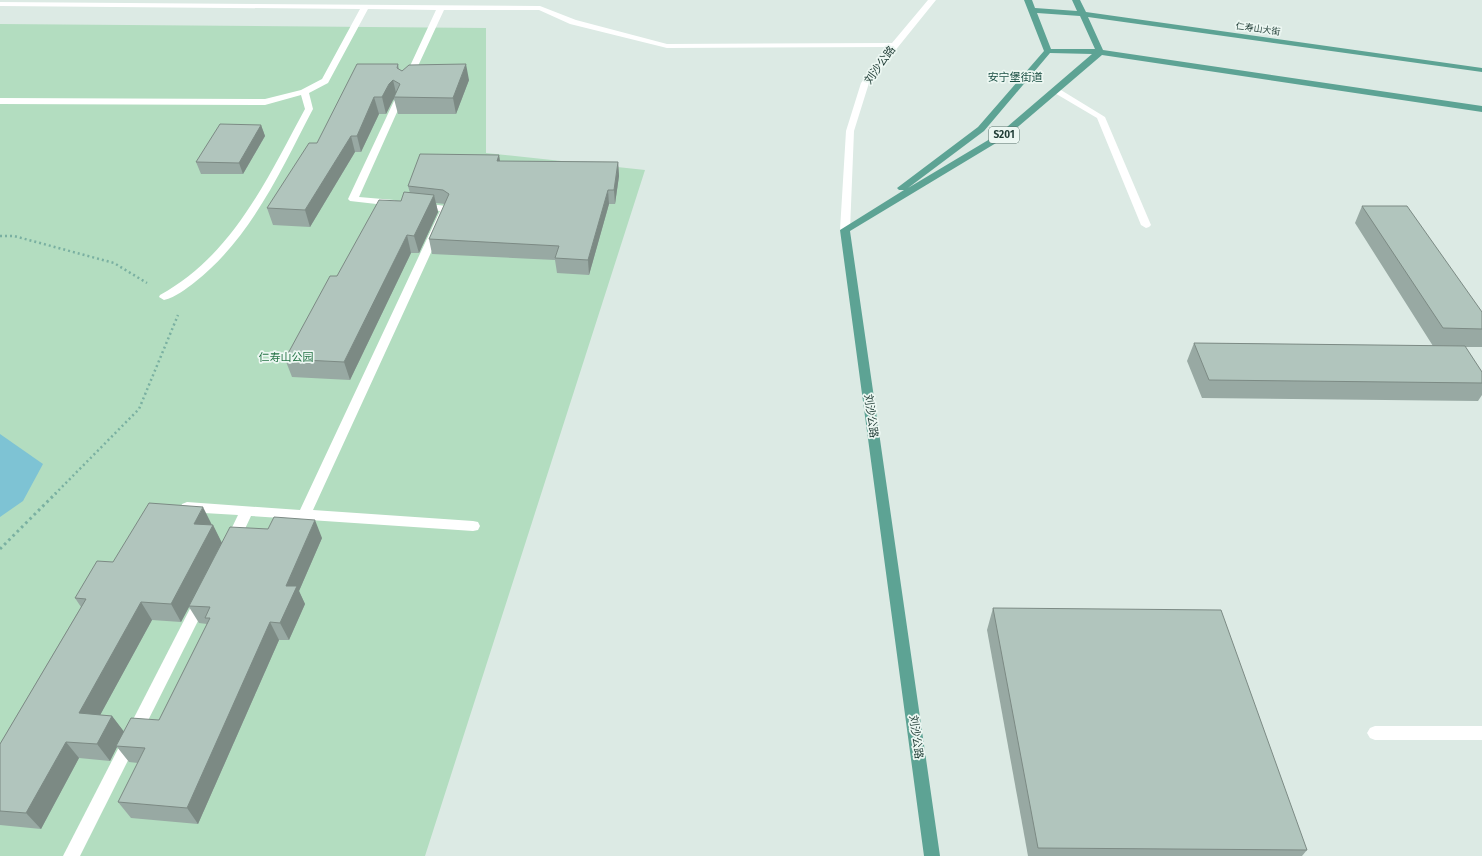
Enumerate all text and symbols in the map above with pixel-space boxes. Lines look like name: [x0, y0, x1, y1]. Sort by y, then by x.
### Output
street label: 仁寿山大街: [1235, 21, 1281, 37]
street label: 刘沙公路: [862, 43, 898, 87]
district label: 安宁堡街道: [988, 71, 1043, 84]
road number: S201: [989, 127, 1019, 143]
park label: 仁寿山公园: [259, 351, 314, 364]
street label: 刘沙公路: [862, 393, 880, 439]
street label: 刘沙公路: [907, 714, 925, 760]

